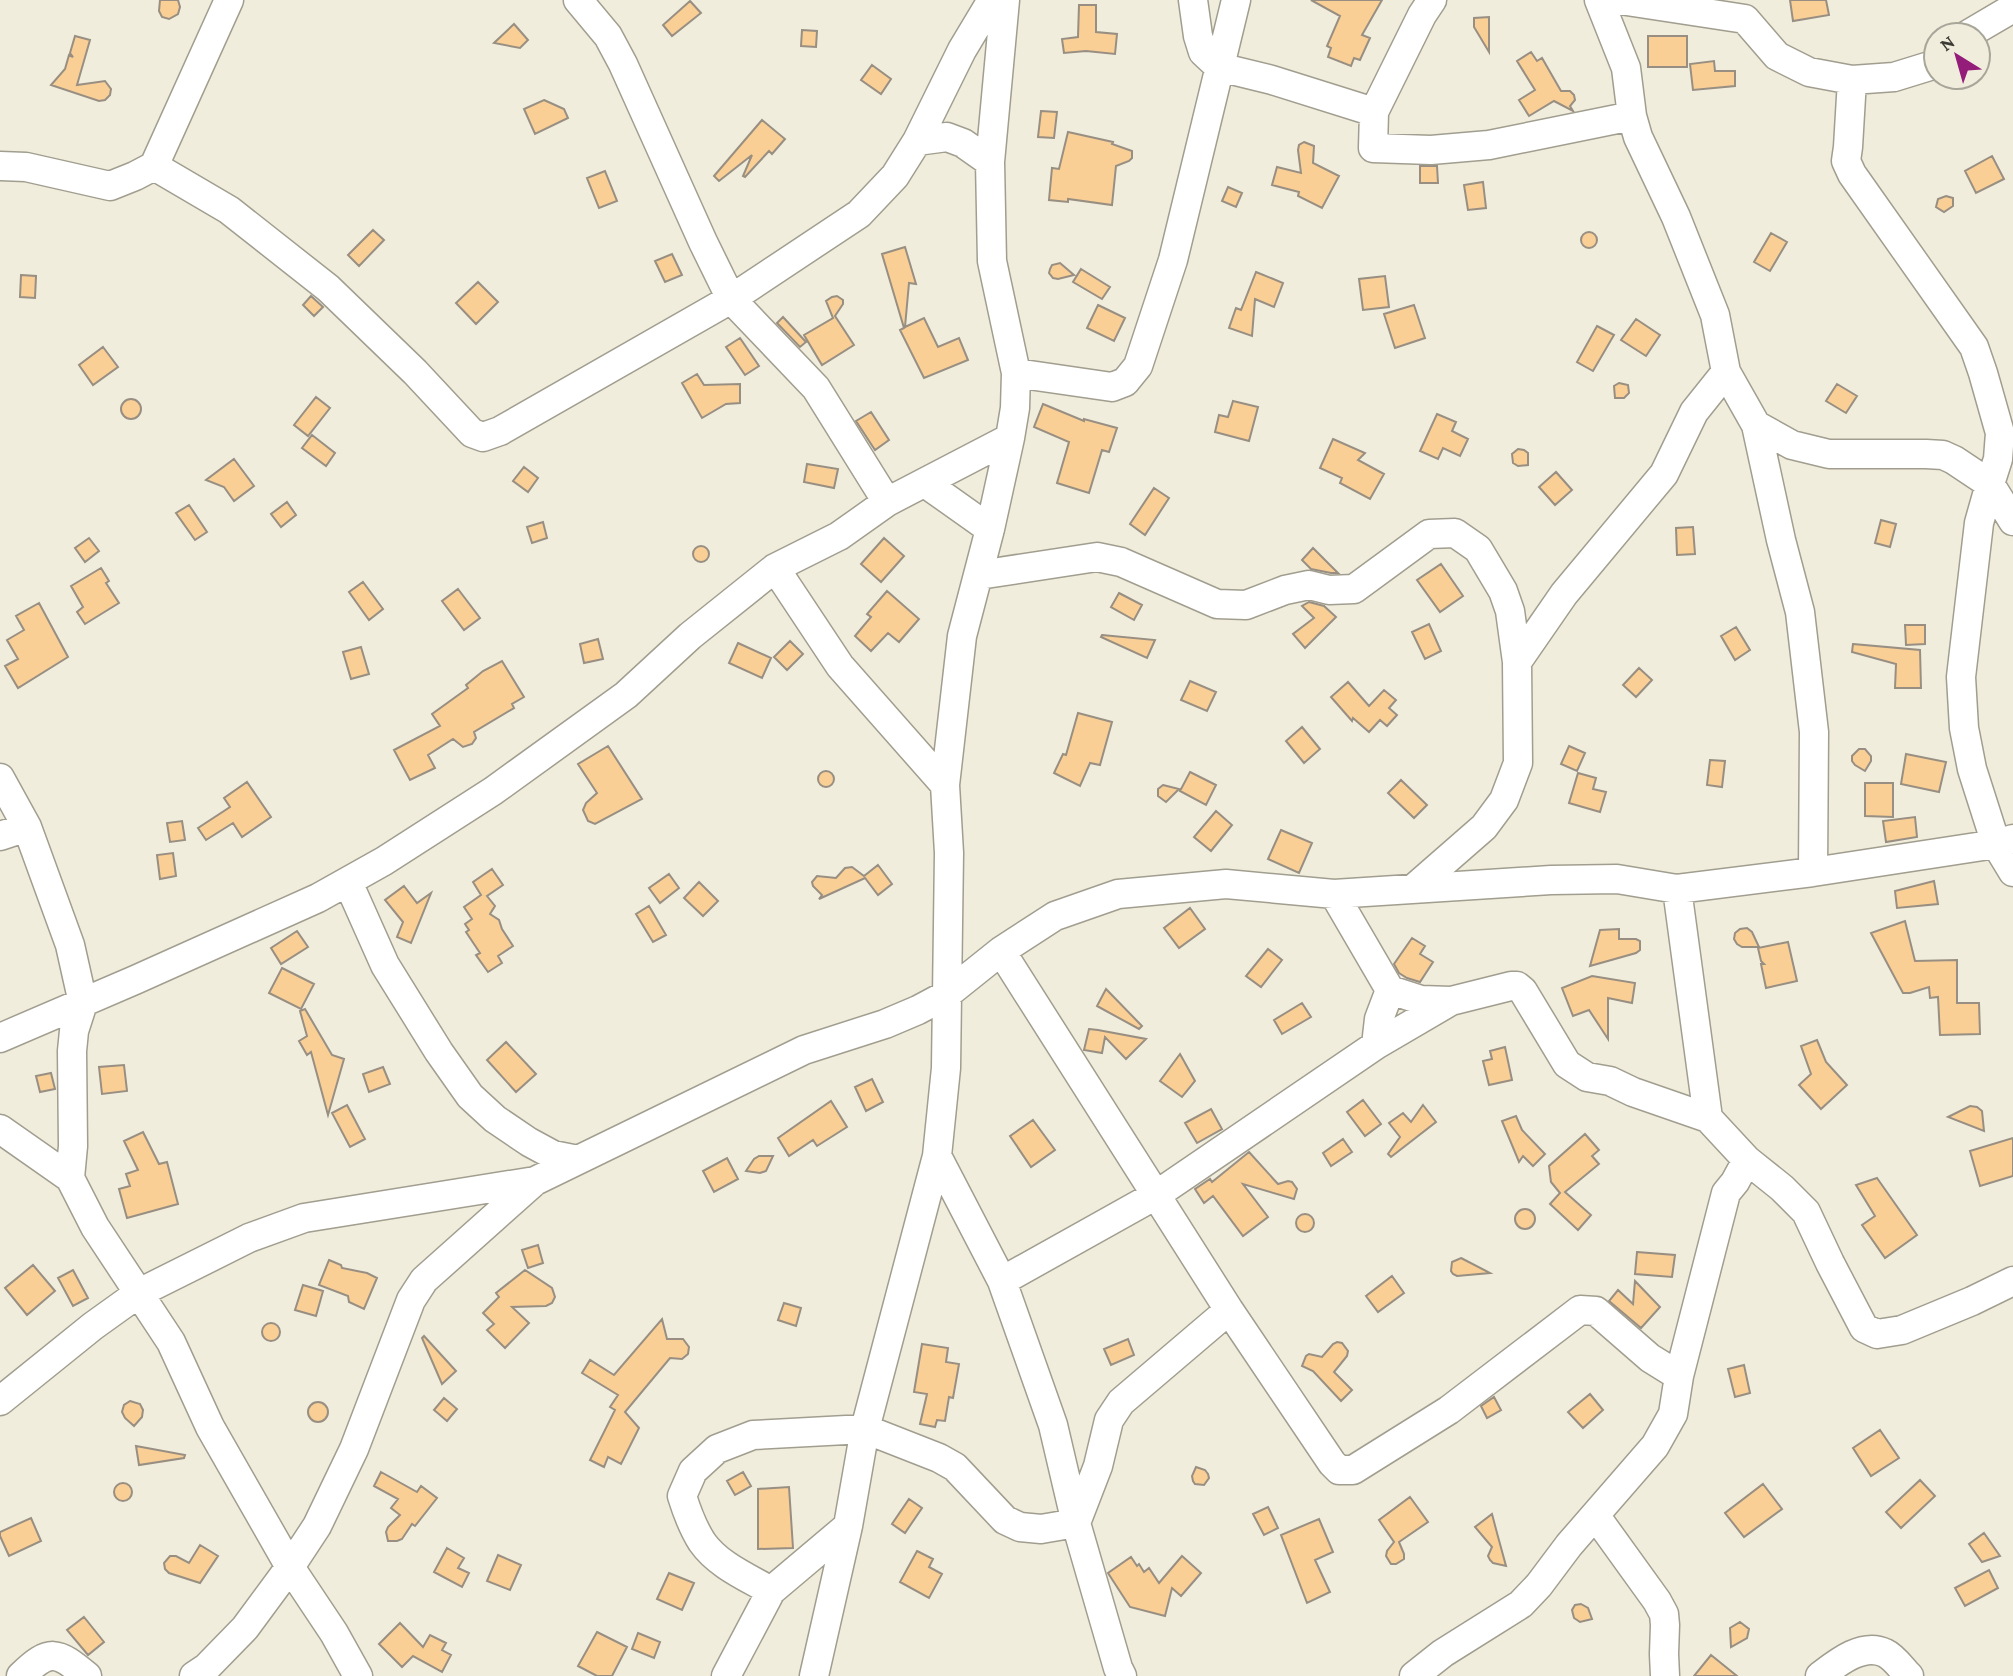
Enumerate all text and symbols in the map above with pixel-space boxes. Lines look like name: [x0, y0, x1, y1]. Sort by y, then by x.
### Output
north arrow: [1922, 21, 1992, 91]
text: N: [1936, 31, 1959, 55]

